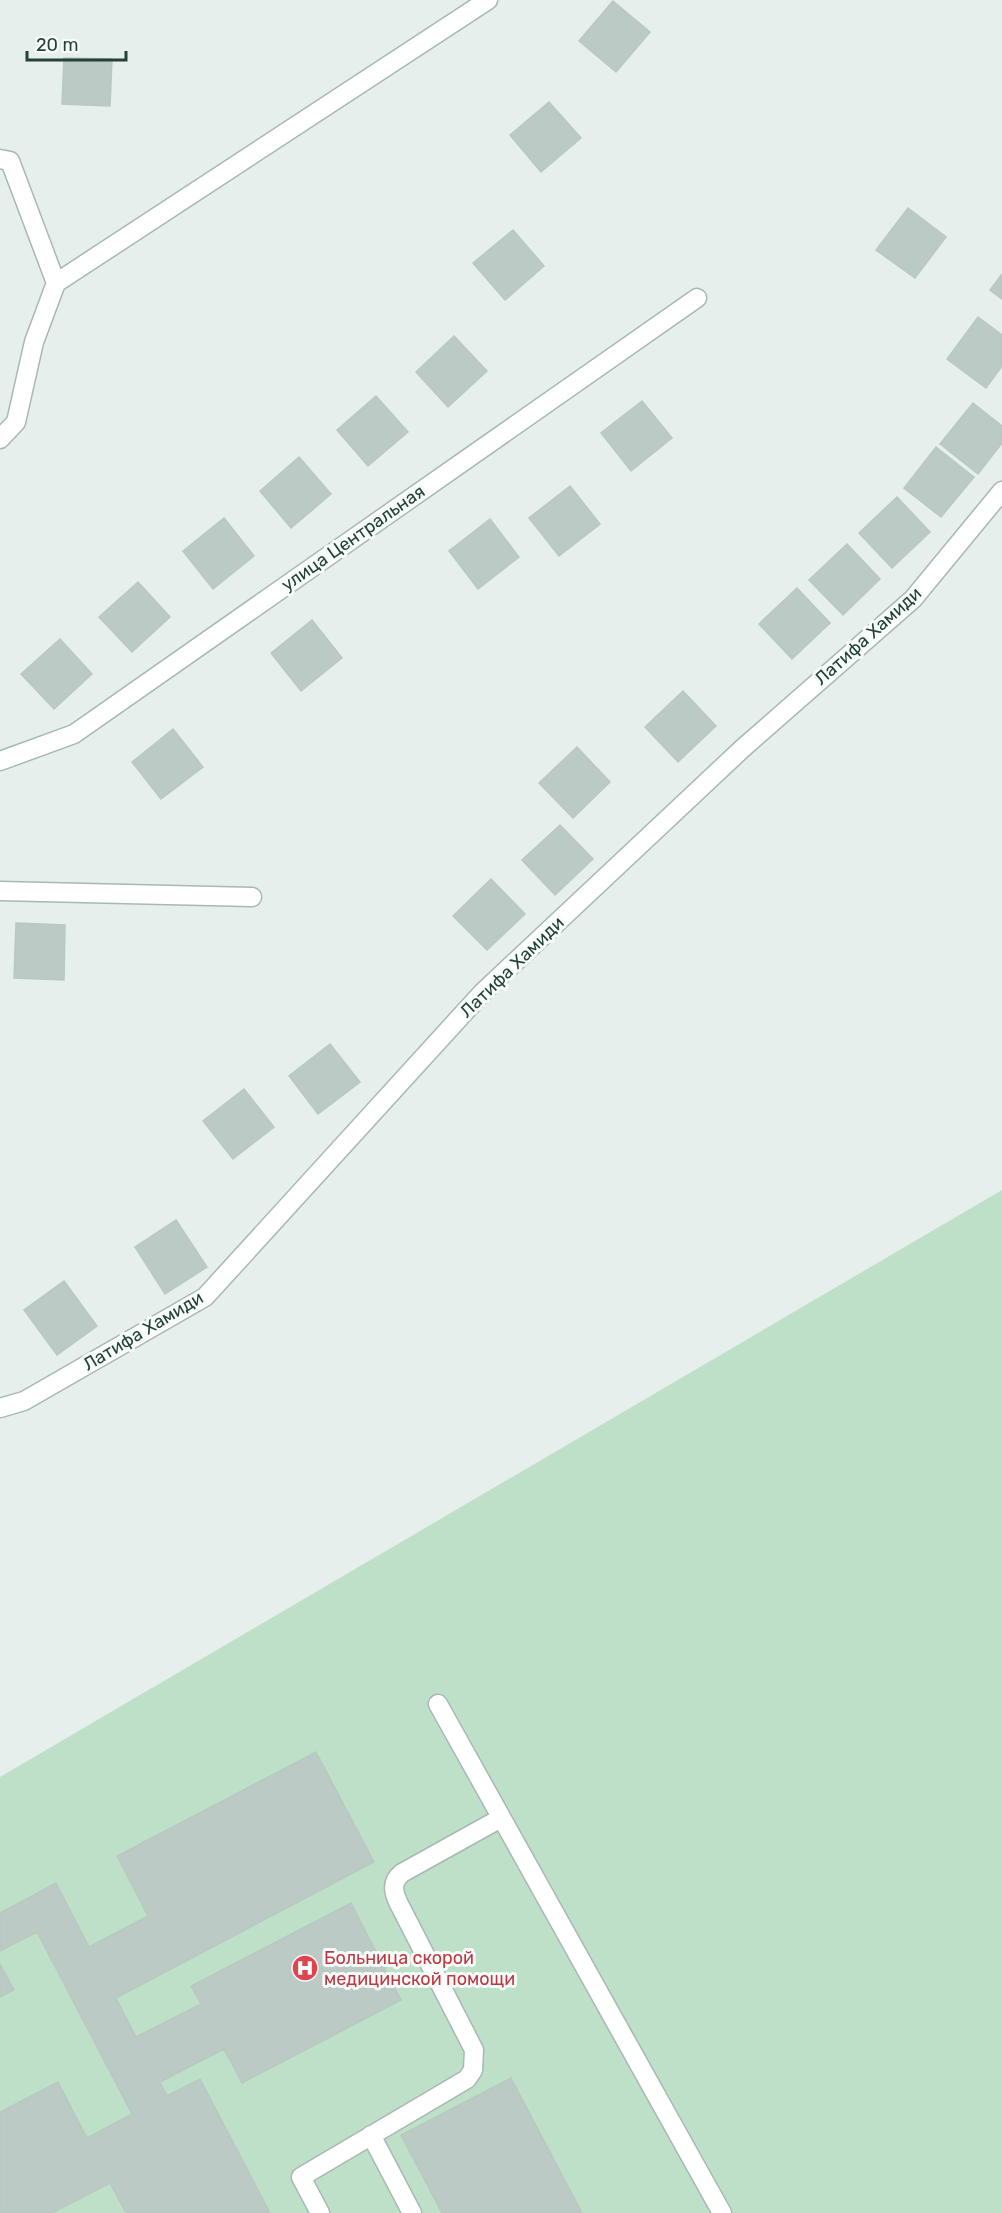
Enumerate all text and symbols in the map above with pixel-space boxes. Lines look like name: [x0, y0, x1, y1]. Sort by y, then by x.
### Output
scale bar: [27, 24, 126, 62]
text: 20 m: [36, 34, 78, 56]
street label: улица Центральная: [277, 480, 429, 596]
street label: Латифа Хамиди: [810, 582, 926, 690]
street label: Латифа Хамиди: [455, 912, 569, 1022]
street label: Латифа Хамиди: [79, 1286, 207, 1376]
place label: Больница скорой медицинской помощи: [324, 1947, 515, 1990]
hospital icon: Больница скорой медицинской помощи: [290, 1953, 320, 1983]

